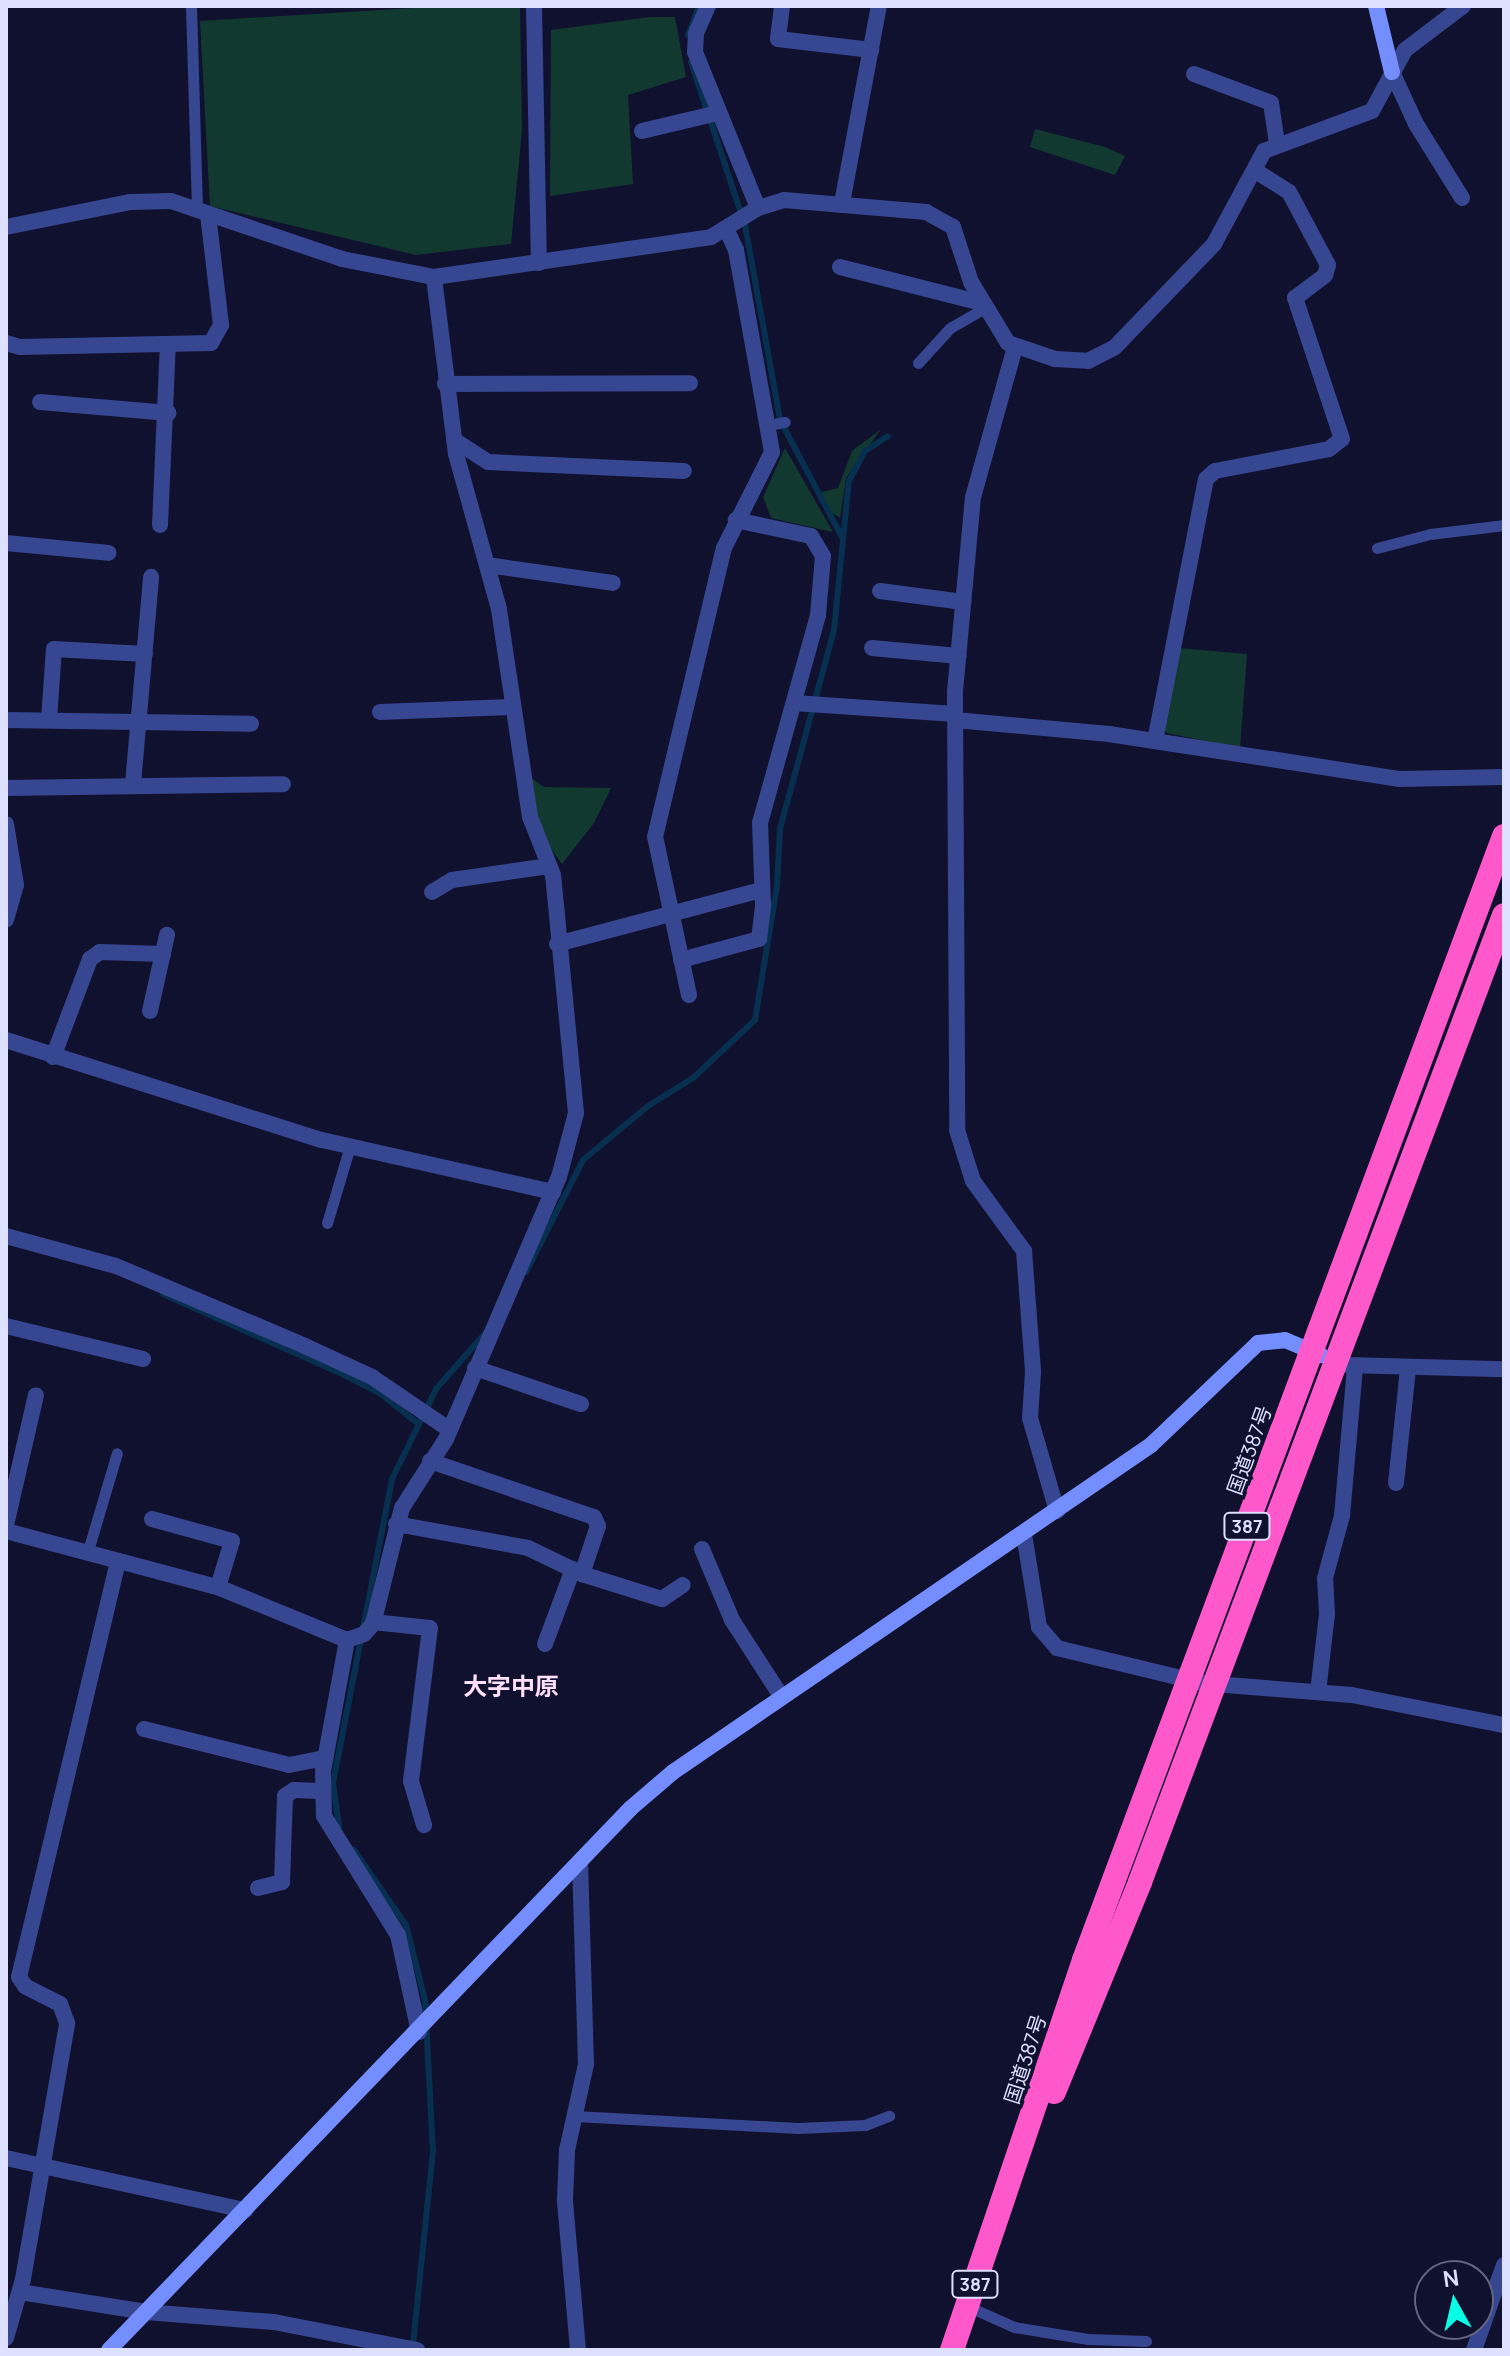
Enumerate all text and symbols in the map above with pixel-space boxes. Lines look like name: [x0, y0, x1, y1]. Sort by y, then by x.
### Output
street label: 国道387号: [1222, 1402, 1276, 1498]
road number: 387: [1223, 1512, 1271, 1540]
district label: 大字中原: [463, 1672, 559, 1700]
street label: 国道387号: [999, 2011, 1051, 2107]
north arrow: [1414, 2260, 1494, 2340]
text: N: [1441, 2262, 1461, 2294]
road number: 387: [951, 2270, 999, 2298]

